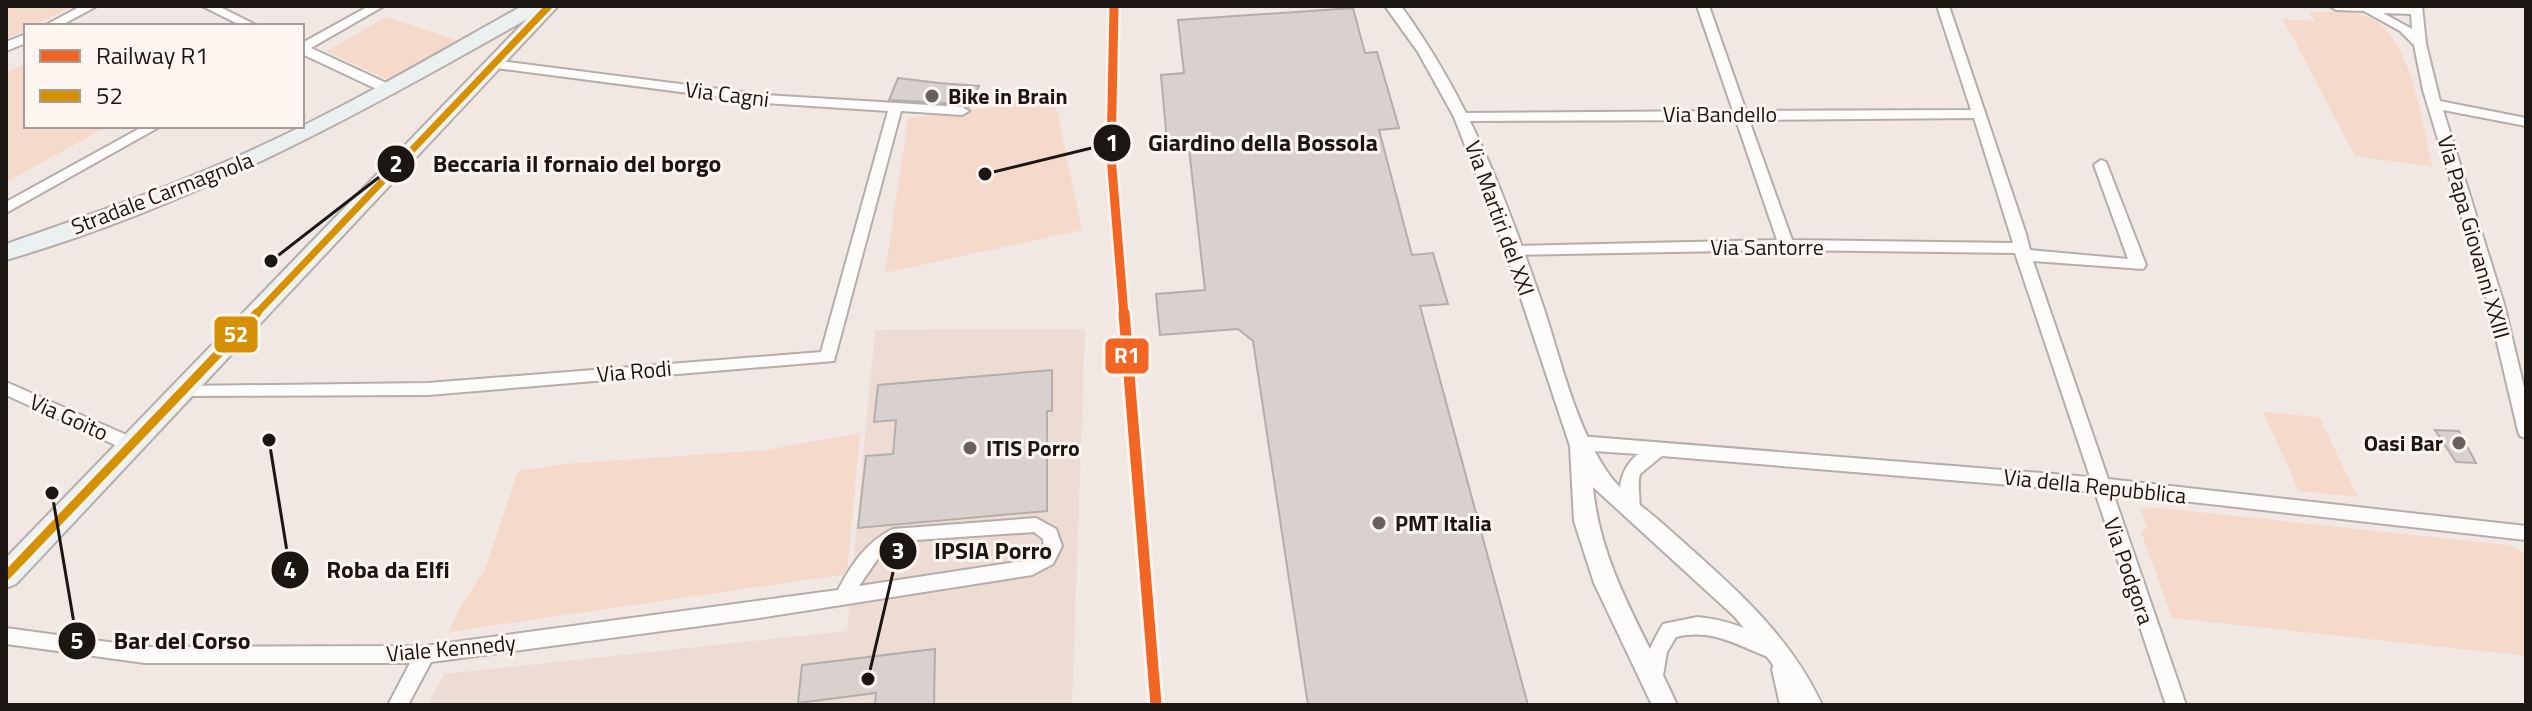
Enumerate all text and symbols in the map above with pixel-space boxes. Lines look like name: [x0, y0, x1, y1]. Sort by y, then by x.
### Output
legend: [24, 24, 304, 128]
text: Railway R1: [96, 37, 209, 73]
street label: Via Cagni: [683, 72, 771, 116]
text: 52: [96, 77, 123, 113]
place label: Bike in Brain: [948, 79, 1068, 113]
marker: Bike in Brain: [923, 87, 941, 105]
street label: Via Bandello: [1663, 97, 1777, 131]
callout: Giardino della Bossola: [1092, 119, 1394, 167]
text: 1: [1105, 124, 1119, 160]
text: Giardino della Bossola: [1148, 124, 1378, 160]
street label: Via Papa Giovanni XXIII: [2429, 131, 2519, 343]
street label: Via Martiri del XXI: [1456, 136, 1544, 300]
callout: Beccaria il fornaio del borgo: [376, 140, 737, 188]
street label: Stradale Carmagnola: [66, 143, 258, 243]
text: 2: [389, 145, 403, 181]
text: Beccaria il fornaio del borgo: [433, 145, 721, 181]
street label: Via Santorre: [1710, 230, 1824, 264]
line badge: 52: [213, 315, 259, 354]
text: 52: [224, 317, 248, 351]
line badge: R1: [1104, 337, 1150, 375]
text: R1: [1114, 338, 1140, 372]
street label: Via Rodi: [595, 351, 673, 391]
street label: Via Goito: [24, 385, 114, 449]
place label: Oasi Bar: [2364, 426, 2443, 460]
place label: ITIS Porro: [986, 431, 1080, 465]
marker: Oasi Bar: [2450, 434, 2468, 452]
marker: ITIS Porro: [961, 439, 979, 457]
street label: Via della Repubblica: [2002, 459, 2188, 513]
place label: PMT Italia: [1395, 506, 1492, 540]
street label: Via Podgora: [2095, 513, 2163, 629]
marker: PMT Italia: [1370, 514, 1388, 532]
callout: IPSIA Porro: [878, 527, 1068, 575]
text: 3: [891, 532, 905, 568]
text: IPSIA Porro: [934, 532, 1052, 568]
callout: Roba da Elfi: [270, 546, 465, 594]
text: 4: [283, 551, 297, 587]
text: Roba da Elfi: [326, 551, 450, 587]
callout: Bar del Corso: [57, 617, 266, 665]
text: 5: [70, 622, 84, 658]
text: Bar del Corso: [114, 622, 250, 658]
street label: Viale Kennedy: [385, 625, 518, 671]

